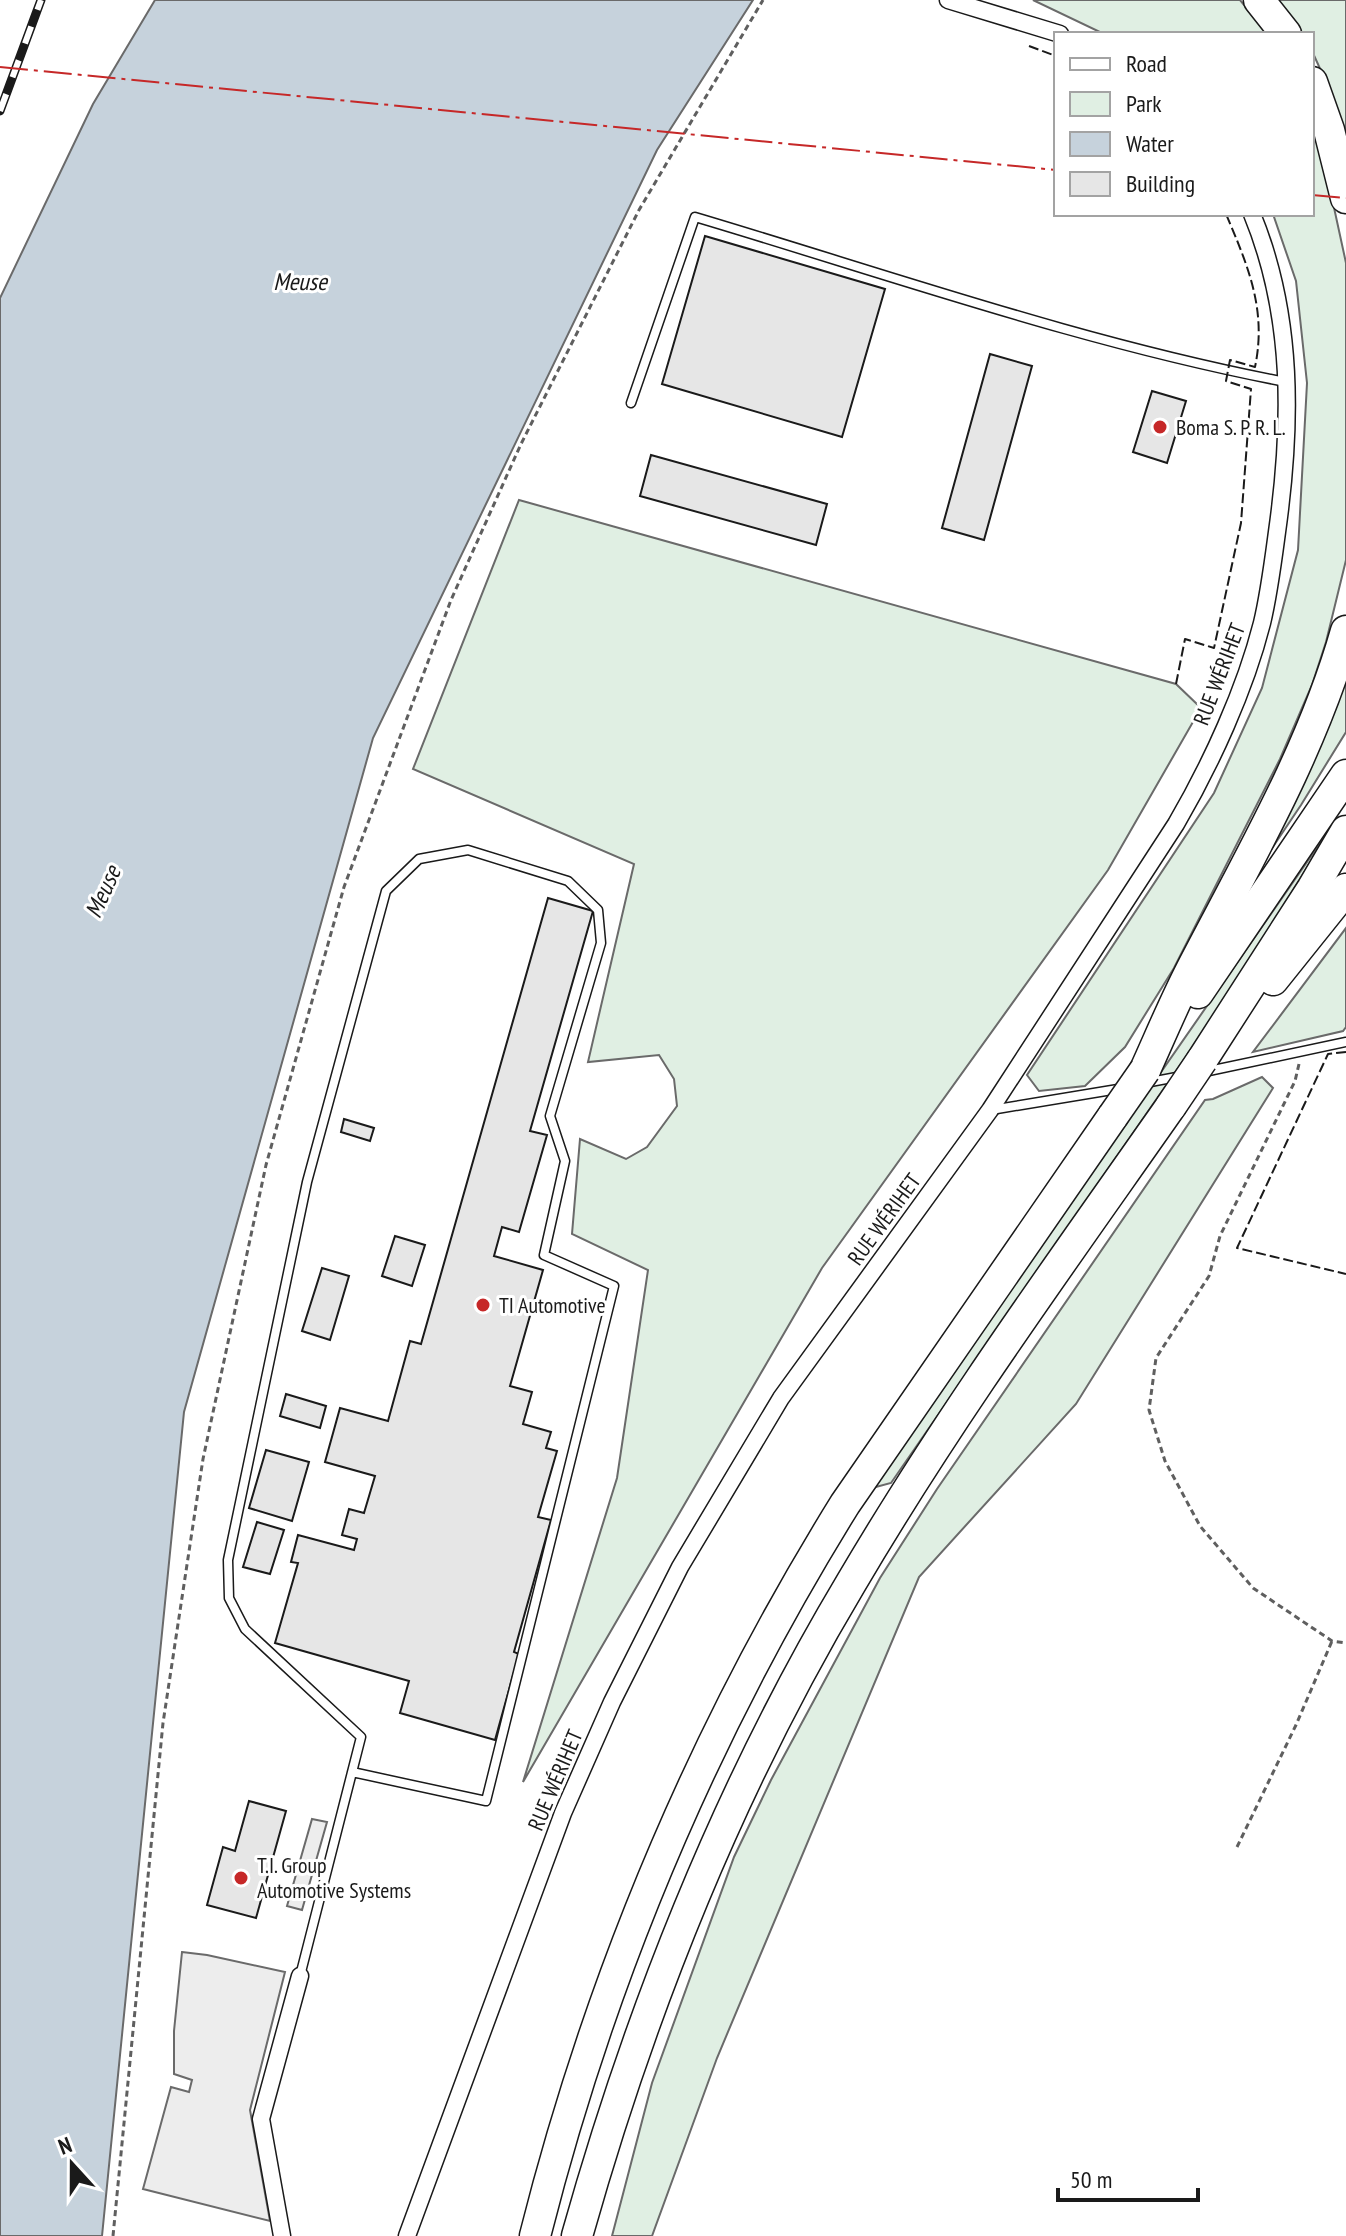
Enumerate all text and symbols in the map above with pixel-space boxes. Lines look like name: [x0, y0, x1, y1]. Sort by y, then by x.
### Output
legend: [1054, 32, 1314, 216]
text: Road: [1126, 48, 1167, 79]
text: Park: [1126, 88, 1162, 119]
text: Water: [1126, 128, 1174, 159]
text: Building: [1126, 168, 1195, 199]
water label: Meuse: [273, 266, 329, 297]
place label: Boma S. P. R. L.: [1176, 413, 1286, 441]
marker: Boma S. P. R. L.: [1151, 418, 1169, 436]
street label: RUE WÉRIHET: [1187, 619, 1251, 729]
water label: Meuse: [77, 859, 128, 923]
street label: RUE WÉRIHET: [841, 1167, 927, 1270]
place label: TI Automotive: [499, 1291, 606, 1319]
marker: TI Automotive: [474, 1296, 492, 1314]
street label: RUE WÉRIHET: [521, 1725, 589, 1835]
place label: T.I. Group Automotive Systems: [257, 1851, 411, 1904]
marker: T.I. Group Automotive Systems: [232, 1869, 250, 1887]
north arrow: [32, 2124, 112, 2204]
text: N: [54, 2130, 75, 2161]
scale bar: [1058, 2152, 1198, 2202]
text: 50 m: [1070, 2164, 1112, 2195]

